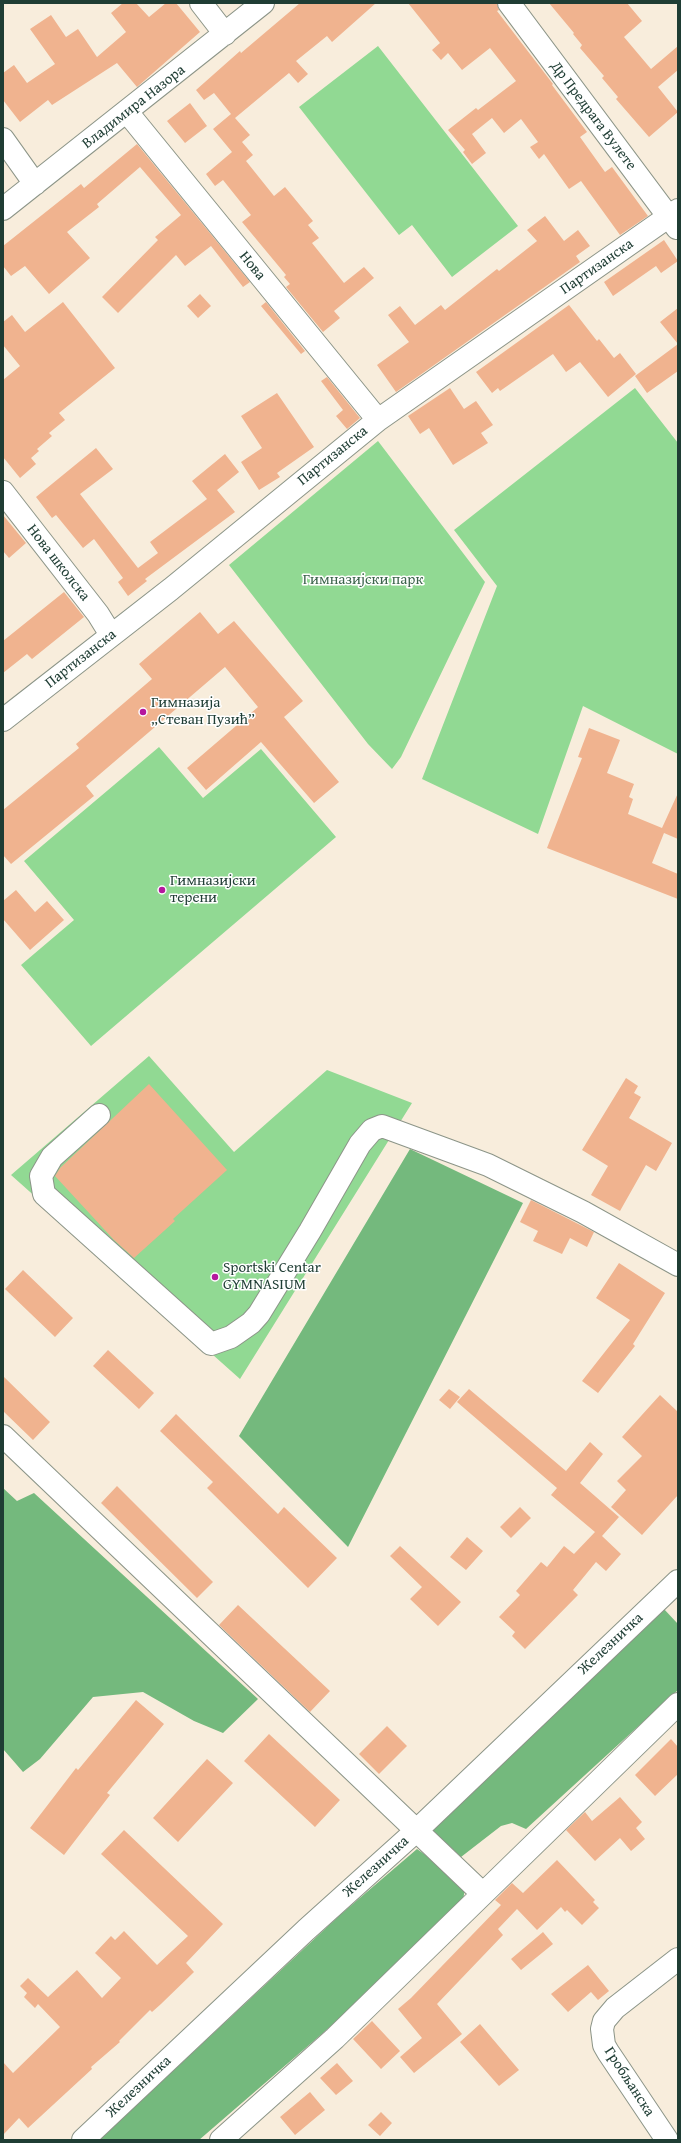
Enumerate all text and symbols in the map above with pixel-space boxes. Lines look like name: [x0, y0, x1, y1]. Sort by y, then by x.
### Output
street label: Др Предрага Вулете: [546, 58, 640, 174]
street label: Владимира Назора: [79, 61, 189, 153]
street label: Партизанска: [557, 235, 637, 299]
street label: Нова: [235, 248, 269, 284]
street label: Партизанска: [294, 422, 372, 490]
street label: Нова школска: [23, 521, 93, 605]
park label: Гимназијски парк: [303, 571, 423, 589]
street label: Партизанска: [42, 626, 120, 692]
place label: Гимназија „Стеван Пузић”: [151, 694, 255, 729]
marker: Гимназија „Стеван Пузић”: [138, 707, 148, 717]
place label: Гимназијски терени: [170, 872, 256, 907]
marker: Гимназијски терени: [157, 885, 167, 895]
place label: Sportski Centar GYMNASIUM: [223, 1259, 321, 1294]
marker: Sportski Centar GYMNASIUM: [210, 1272, 220, 1282]
street label: Железничка: [575, 1609, 647, 1679]
street label: Железничка: [339, 1833, 413, 1901]
street label: Гробљанска: [600, 2044, 658, 2120]
street label: Железничка: [103, 2052, 175, 2122]

